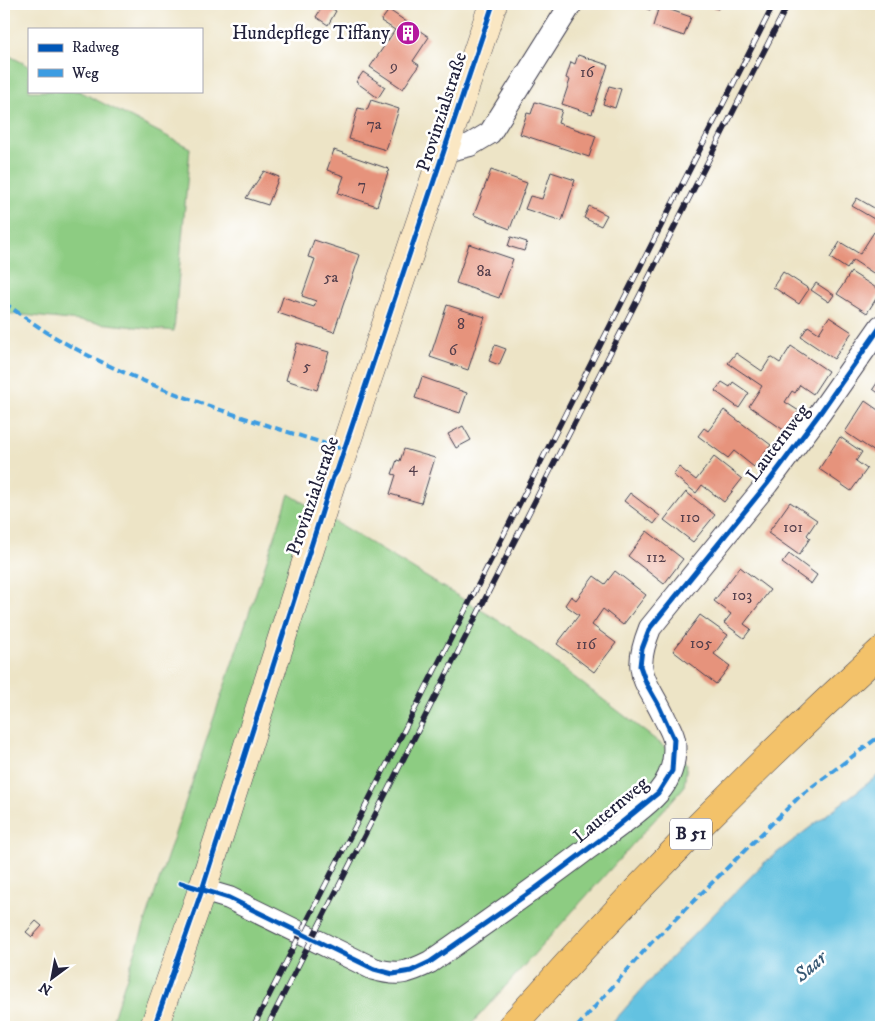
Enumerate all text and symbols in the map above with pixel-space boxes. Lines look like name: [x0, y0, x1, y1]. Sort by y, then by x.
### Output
building icon: Hundepflege Tiffany: [395, 20, 421, 46]
place label: Hundepflege Tiffany: [232, 22, 391, 45]
legend: [28, 28, 202, 92]
text: Radweg: [72, 38, 120, 57]
street label: Provinzialstraße: [412, 49, 472, 175]
house number: 9: [389, 56, 398, 76]
house number: 16: [580, 62, 595, 82]
text: Weg: [71, 64, 99, 83]
house number: 7a: [366, 114, 382, 134]
house number: 7: [358, 175, 366, 195]
house number: 8a: [477, 261, 492, 281]
house number: 5a: [324, 267, 339, 287]
house number: 8: [457, 314, 465, 334]
house number: 6: [449, 340, 458, 360]
house number: 5: [303, 356, 311, 376]
street label: Lauternweg: [741, 399, 815, 486]
street label: Provinzialstraße: [282, 433, 344, 559]
house number: 4: [408, 457, 418, 477]
house number: 110: [680, 507, 700, 527]
house number: 101: [783, 517, 803, 537]
house number: 112: [646, 547, 666, 567]
house number: 103: [732, 585, 752, 605]
house number: 105: [690, 633, 712, 653]
house number: 116: [576, 634, 597, 654]
street label: Lauternweg: [569, 771, 654, 848]
road number: B 51: [670, 819, 712, 850]
water label: Saar: [789, 945, 834, 989]
north arrow: [28, 954, 78, 1004]
text: N: [36, 977, 55, 999]

